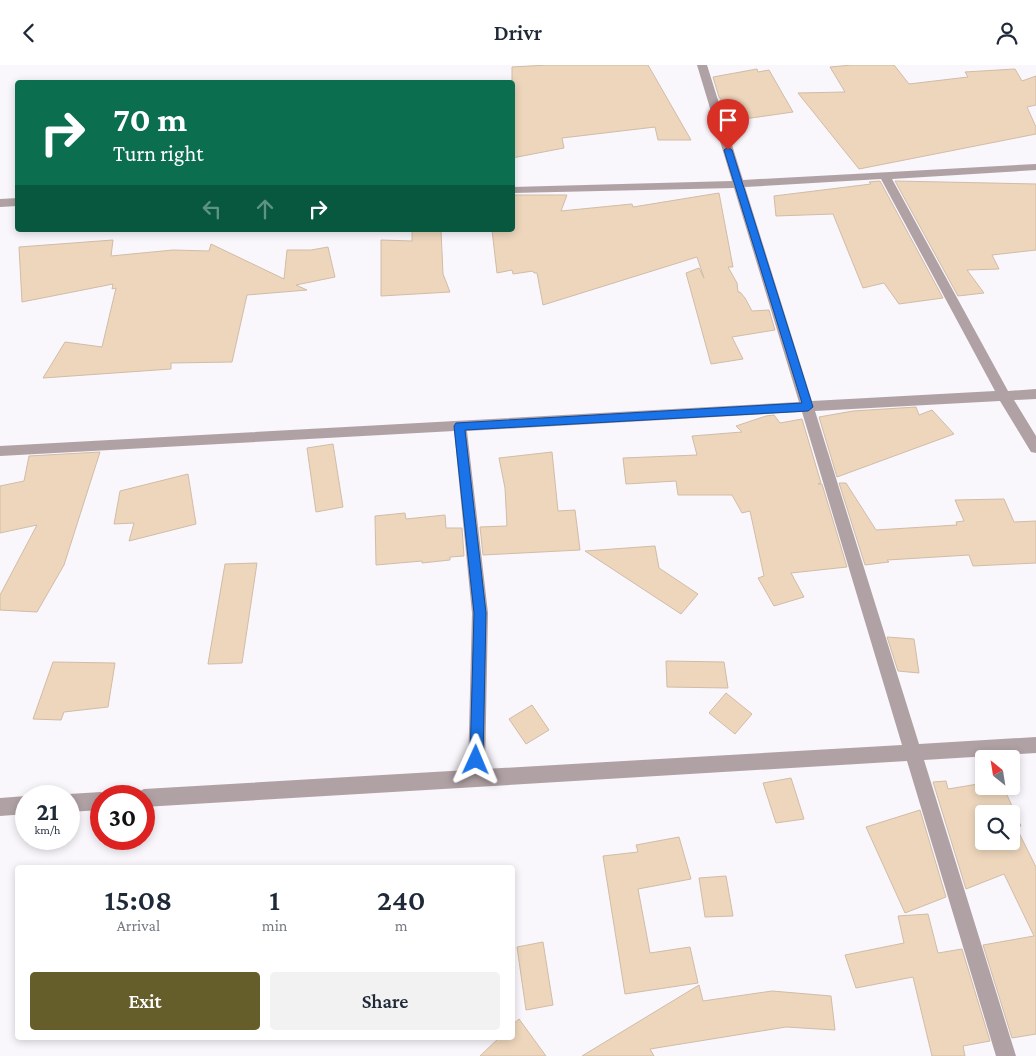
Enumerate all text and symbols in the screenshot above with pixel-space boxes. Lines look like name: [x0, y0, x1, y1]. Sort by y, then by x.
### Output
icon: back: [15, 19, 43, 47]
icon: person: [993, 19, 1021, 47]
text: Drivr: [494, 20, 542, 45]
pin: [707, 99, 749, 150]
icon: right: [30, 100, 95, 165]
text: 70 m: [113, 100, 187, 139]
icon: arrive: [714, 106, 742, 134]
text: Turn right: [113, 141, 204, 166]
icon: left: [198, 195, 226, 223]
icon: ahead: [251, 195, 279, 223]
icon: right: [304, 195, 332, 223]
position arrow: [449, 733, 501, 785]
north arrow: [975, 750, 1020, 795]
map controls: [975, 750, 1020, 850]
speed limit sign: 30: [90, 785, 155, 850]
text: 21: [36, 798, 59, 825]
button: search: [975, 805, 1020, 850]
text: km/h: [35, 823, 60, 837]
text: 15:08: [105, 883, 172, 916]
text: 1: [269, 883, 280, 916]
text: 240: [377, 883, 425, 916]
text: Arrival: [117, 917, 160, 934]
text: min: [262, 917, 287, 934]
text: m: [395, 917, 408, 934]
button: Exit: [30, 972, 260, 1030]
button: Share: [270, 972, 500, 1030]

